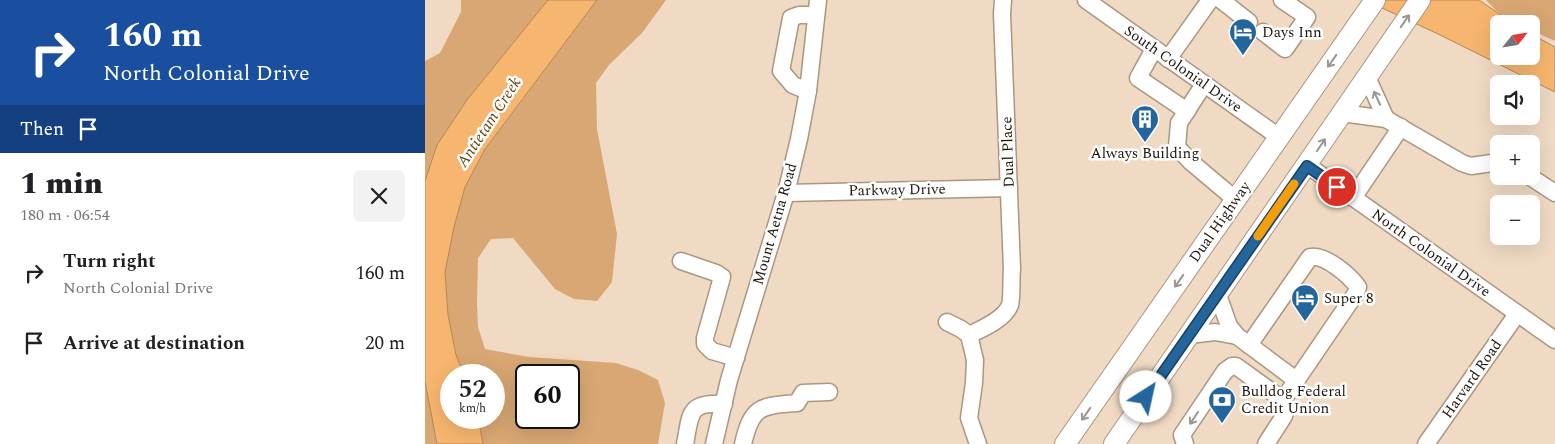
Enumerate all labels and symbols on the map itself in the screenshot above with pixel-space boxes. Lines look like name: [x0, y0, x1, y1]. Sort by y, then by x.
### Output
one-way arrow: [1400, 14, 1410, 28]
north arrow: [1490, 15, 1540, 65]
hotel icon: Days Inn: [1228, 17, 1258, 56]
street label: South Colonial Drive: [1119, 20, 1247, 118]
place label: Days Inn: [1262, 21, 1322, 44]
one-way arrow: [1327, 54, 1337, 68]
water label: Antietam Creek: [450, 72, 527, 173]
one-way arrow: [1371, 91, 1381, 106]
building icon: Always Building: [1130, 104, 1160, 143]
street label: Dual Place: [995, 116, 1021, 188]
one-way arrow: [1316, 138, 1326, 152]
place label: Always Building: [1091, 142, 1199, 165]
street label: Mount Aetna Road: [747, 160, 803, 288]
pin: [1316, 166, 1358, 208]
street label: Dual Highway: [1183, 176, 1257, 267]
street label: Parkway Drive: [848, 178, 946, 202]
street label: North Colonial Drive: [1367, 203, 1495, 303]
one-way arrow: [1174, 273, 1184, 287]
hotel icon: Super 8: [1290, 283, 1320, 322]
place label: Super 8: [1324, 287, 1373, 310]
street label: Harvard Road: [1436, 335, 1508, 423]
speed limit sign: 60: [515, 364, 580, 429]
position arrow: [1119, 370, 1171, 422]
place label: Bulldog Federal Credit Union: [1241, 380, 1346, 420]
bank icon: Bulldog Federal Credit Union: [1207, 385, 1237, 424]
one-way arrow: [1081, 407, 1091, 421]
one-way arrow: [1189, 411, 1199, 425]

